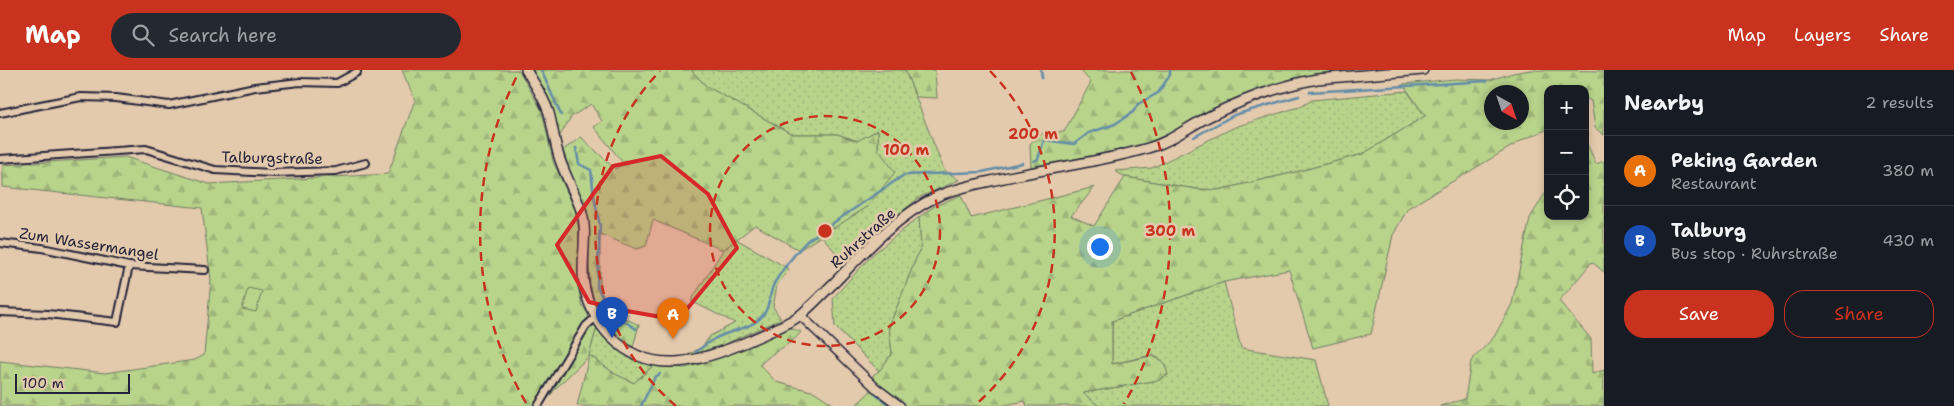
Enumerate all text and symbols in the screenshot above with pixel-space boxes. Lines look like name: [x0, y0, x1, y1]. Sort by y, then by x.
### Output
search box: [111, 13, 461, 58]
text: Map: [25, 19, 81, 51]
icon: search: [129, 21, 157, 49]
text: Search here: [169, 23, 277, 48]
text: Map: [1728, 23, 1766, 47]
text: Layers: [1794, 23, 1851, 47]
text: Share: [1879, 23, 1929, 47]
north arrow: [1484, 85, 1529, 130]
map controls: [1544, 85, 1589, 220]
button: +: [1544, 85, 1589, 130]
text: Nearby: [1624, 89, 1704, 117]
text: 2 results: [1865, 92, 1934, 113]
text: 200 m: [1008, 124, 1058, 144]
button: −: [1544, 130, 1589, 175]
text: 100 m: [883, 140, 929, 160]
street label: Talburgstraße: [221, 147, 323, 169]
text: Peking Garden: [1671, 148, 1817, 173]
text: A: [1634, 160, 1646, 181]
text: 380 m: [1882, 160, 1934, 181]
text: Restaurant: [1671, 173, 1757, 194]
button: locate: [1544, 175, 1589, 220]
street label: Ruhrstraße: [826, 203, 900, 273]
text: Talburg: [1671, 218, 1746, 243]
text: 300 m: [1145, 221, 1195, 241]
centre of rings: [816, 222, 834, 240]
street label: Zum Wassermangel: [18, 223, 160, 265]
text: B: [1635, 230, 1645, 251]
text: 430 m: [1883, 230, 1934, 251]
your location: [1087, 234, 1113, 260]
text: Bus stop · Ruhrstraße: [1671, 243, 1838, 264]
button: Save: [1624, 290, 1774, 338]
button: Share: [1784, 290, 1934, 338]
pin: B: [596, 297, 628, 338]
pin: A: [657, 298, 689, 339]
scale bar: [15, 371, 130, 394]
text: 100 m: [22, 374, 64, 392]

